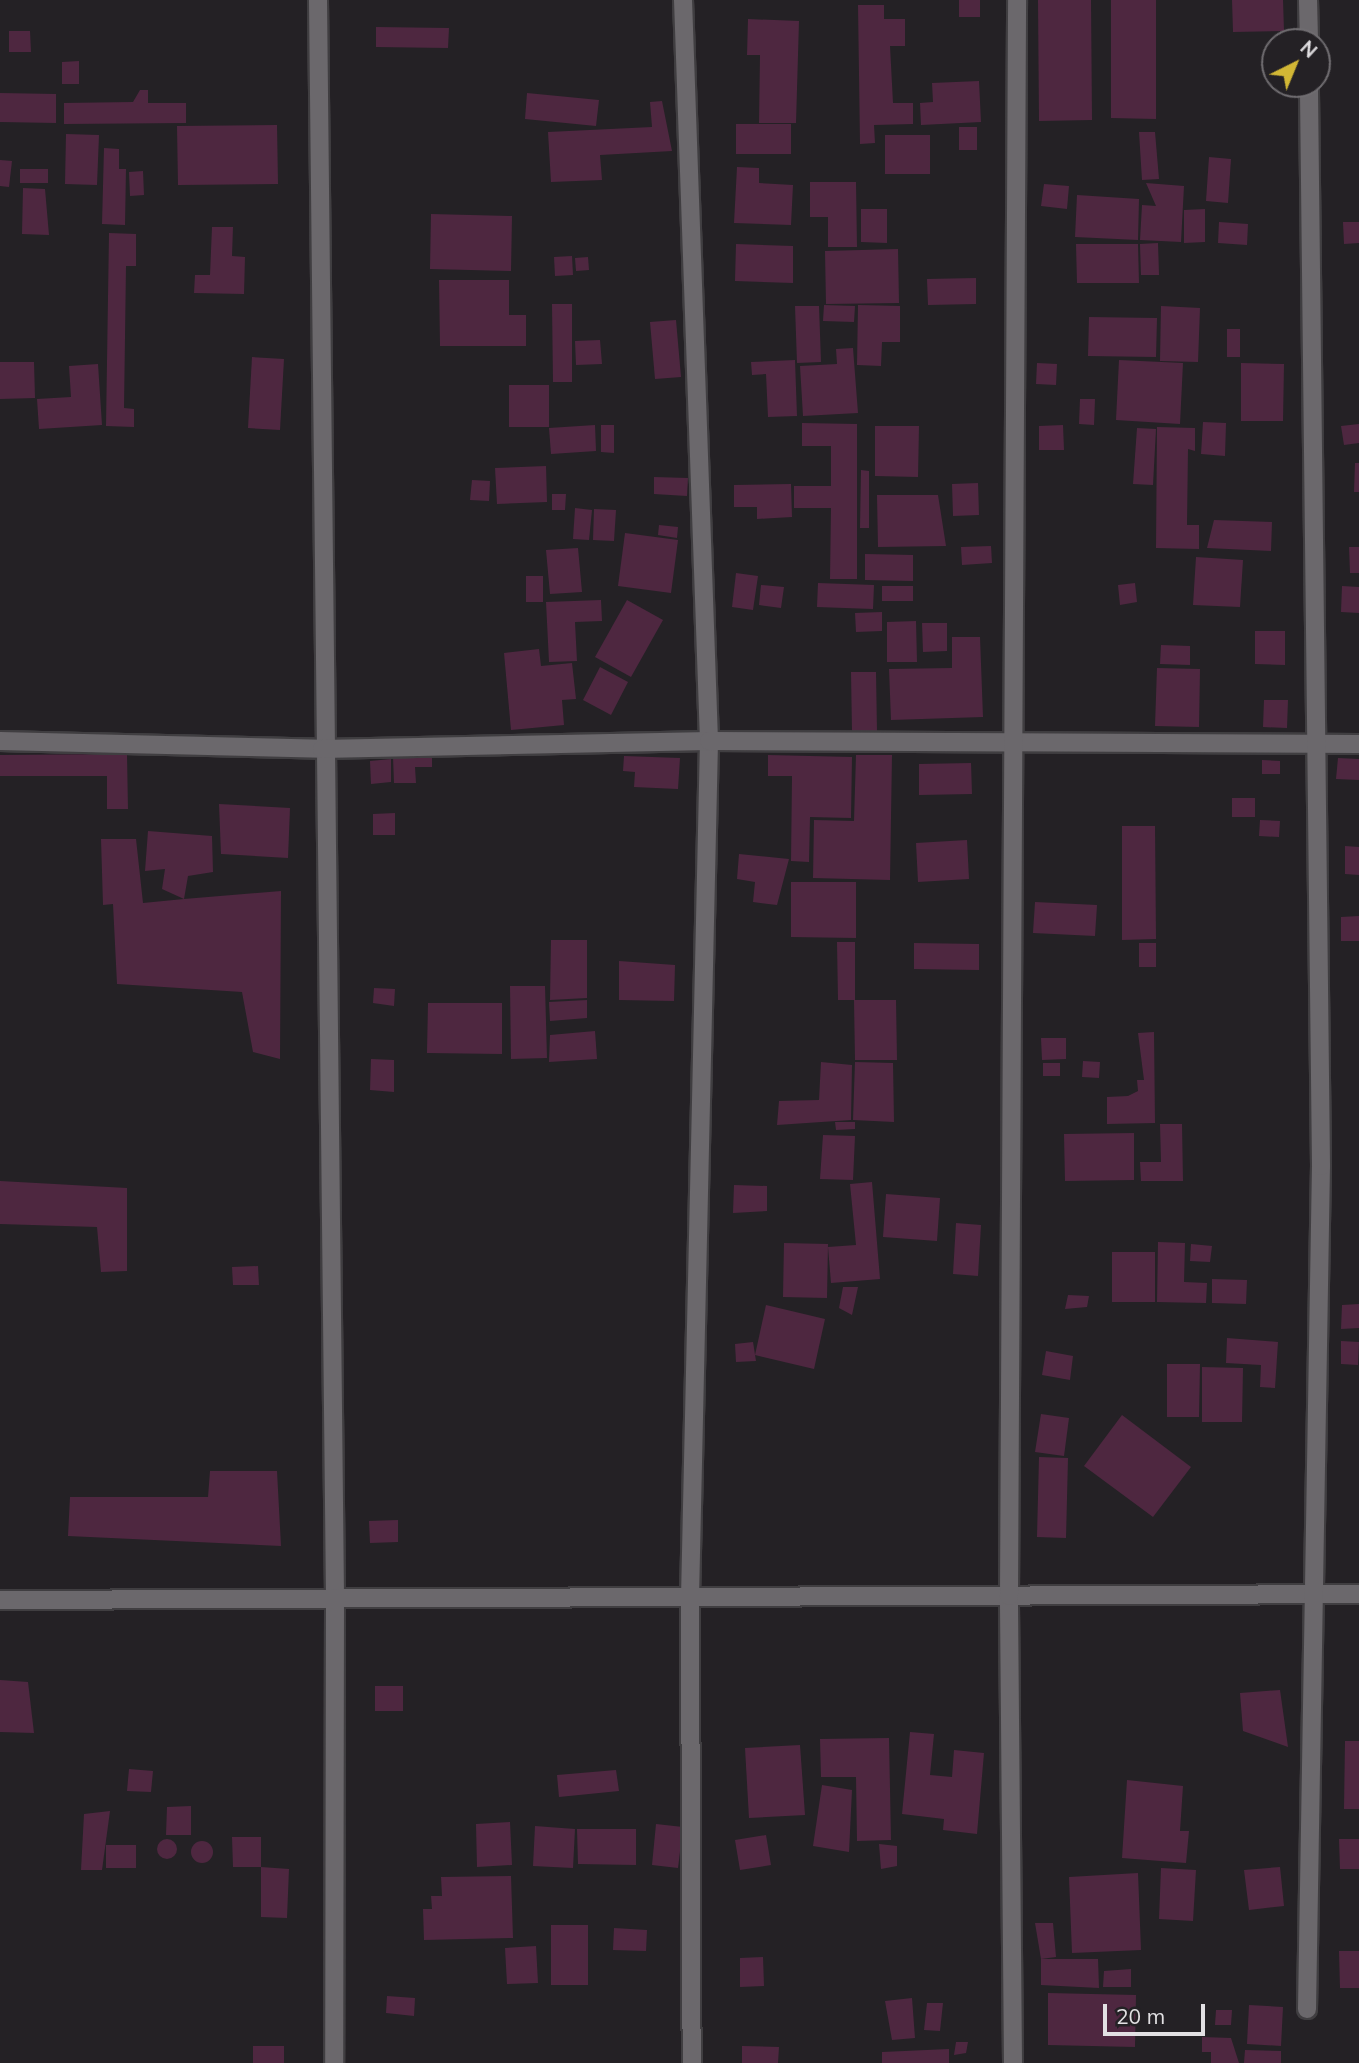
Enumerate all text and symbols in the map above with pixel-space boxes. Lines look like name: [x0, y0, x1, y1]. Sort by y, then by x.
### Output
north arrow: [1261, 28, 1331, 98]
text: N: [1296, 35, 1322, 63]
scale bar: [1107, 1990, 1208, 2034]
text: 20 m: [1116, 2003, 1165, 2029]

